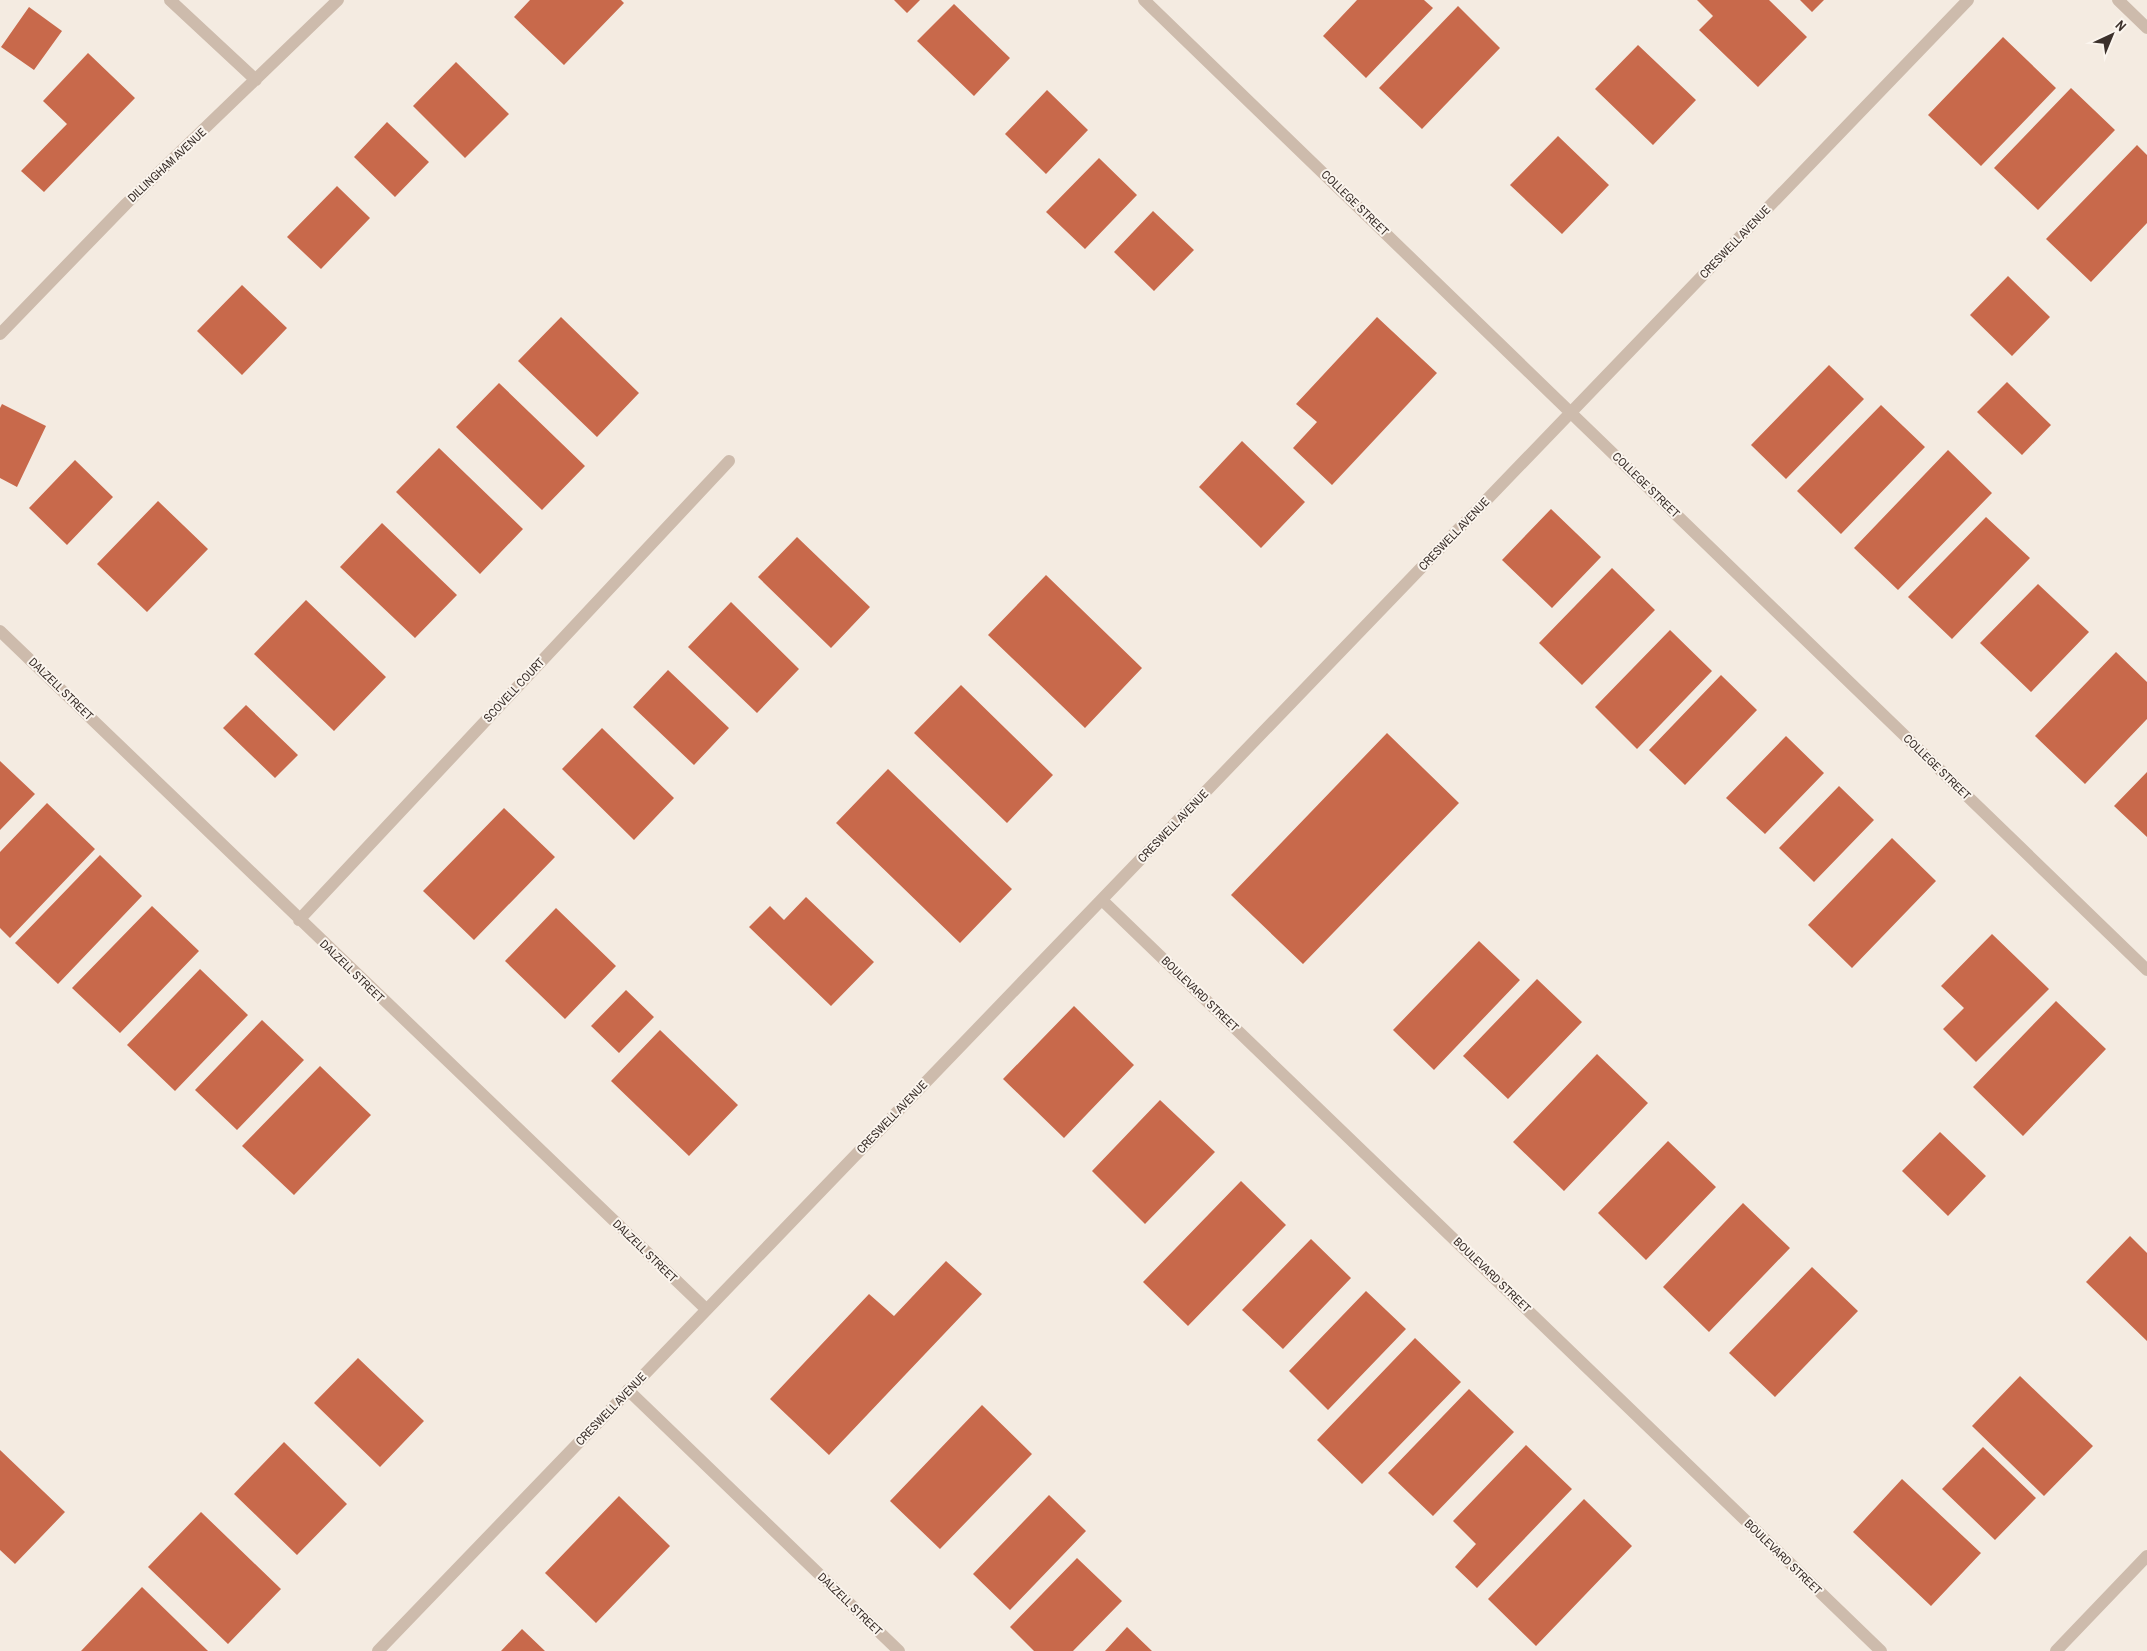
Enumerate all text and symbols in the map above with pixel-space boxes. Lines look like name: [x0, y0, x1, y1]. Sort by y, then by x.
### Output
north arrow: [2087, 10, 2137, 60]
text: N: [2112, 16, 2130, 35]
street label: DILLINGHAM AVENUE: [124, 124, 210, 206]
street label: COLLEGE STREET: [1318, 167, 1392, 239]
street label: CRESWELL AVENUE: [1696, 202, 1774, 282]
street label: COLLEGE STREET: [1609, 449, 1683, 521]
street label: CRESWELL AVENUE: [1415, 494, 1493, 574]
street label: DALZELL STREET: [25, 654, 97, 724]
street label: SCOVELL COURT: [480, 654, 548, 726]
street label: COLLEGE STREET: [1900, 731, 1974, 803]
street label: CRESWELL AVENUE: [1134, 786, 1212, 866]
street label: DALZELL STREET: [316, 936, 388, 1006]
street label: BOULEVARD STREET: [1158, 953, 1242, 1035]
street label: CRESWELL AVENUE: [853, 1077, 931, 1157]
street label: DALZELL STREET: [609, 1216, 681, 1286]
street label: BOULEVARD STREET: [1450, 1234, 1534, 1316]
street label: CRESWELL AVENUE: [572, 1369, 650, 1449]
street label: BOULEVARD STREET: [1741, 1516, 1825, 1598]
street label: DALZELL STREET: [814, 1569, 886, 1639]

